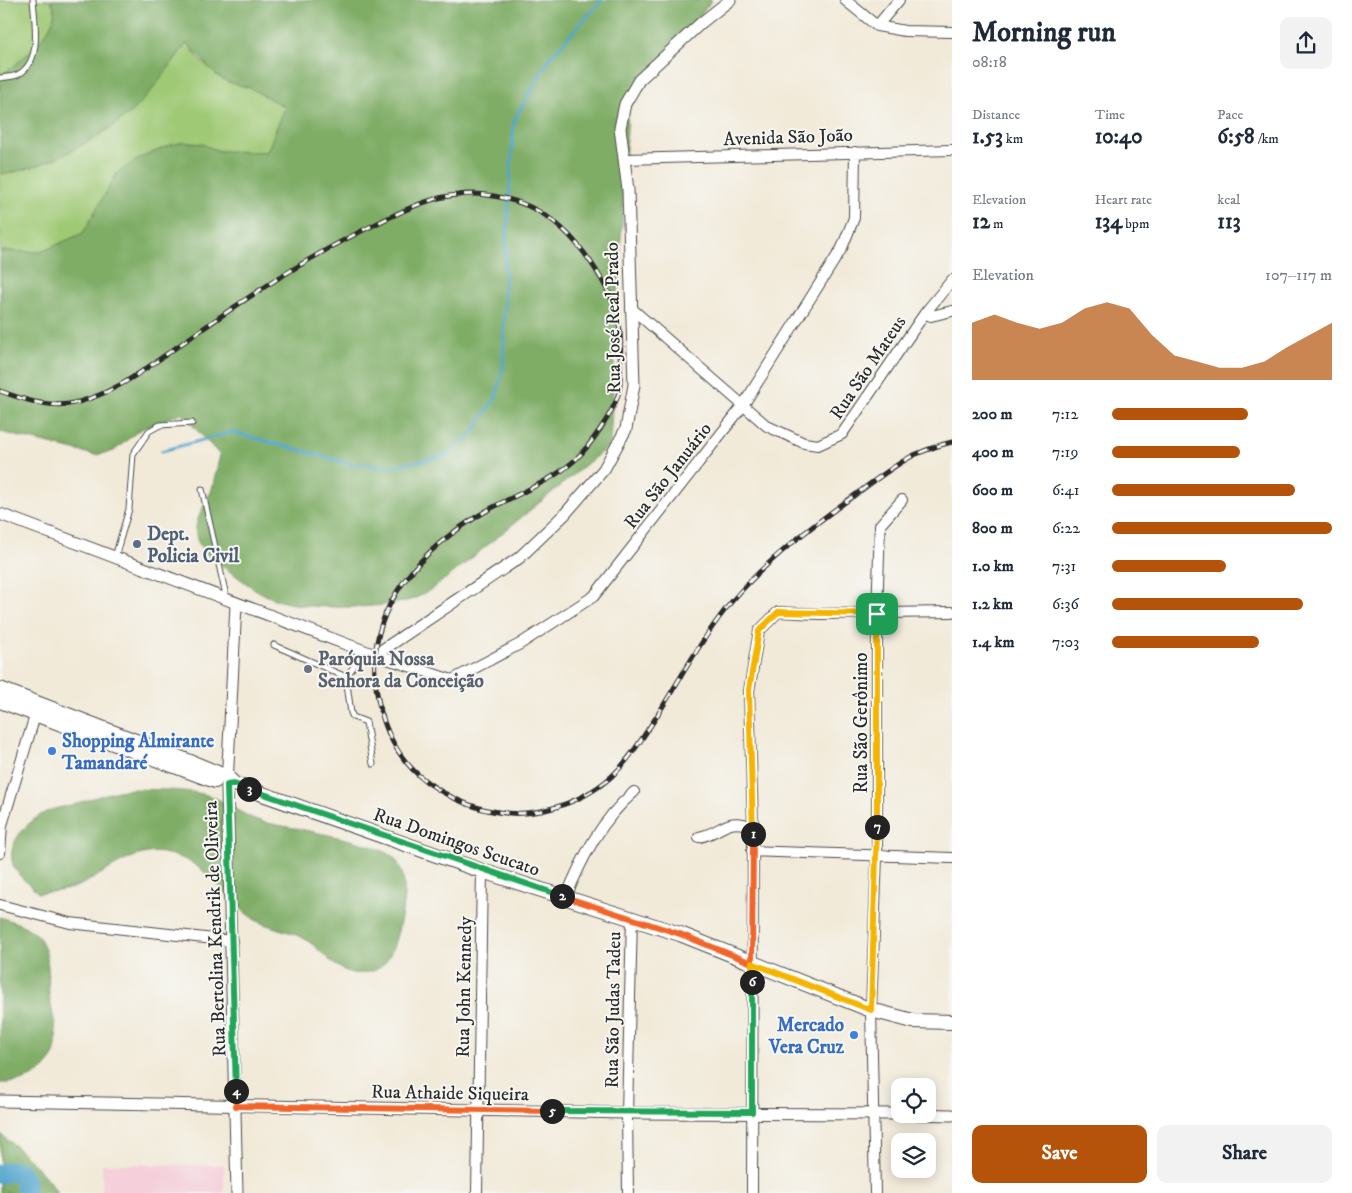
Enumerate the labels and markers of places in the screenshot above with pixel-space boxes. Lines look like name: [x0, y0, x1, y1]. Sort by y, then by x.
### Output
place label: Dept. Policia Civil: [147, 523, 239, 568]
marker: Dept. Policia Civil: [131, 538, 143, 550]
pin: [856, 593, 898, 635]
place label: Paróquia Nossa Senhora da Conceição: [318, 648, 484, 693]
marker: Paróquia Nossa Senhora da Conceição: [302, 663, 314, 675]
place label: Shopping Almirante Tamandaré: [61, 730, 214, 775]
marker: Shopping Almirante Tamandaré: [46, 745, 58, 757]
pin: 3: [236, 776, 262, 802]
pin: 7: [864, 814, 890, 840]
pin: 1: [740, 822, 766, 846]
pin: 2: [550, 884, 574, 908]
pin: 6: [740, 970, 764, 994]
place label: Mercado Vera Cruz: [768, 1014, 845, 1059]
marker: Mercado Vera Cruz: [848, 1029, 860, 1041]
pin: 4: [224, 1078, 248, 1104]
pin: 5: [540, 1098, 564, 1124]

